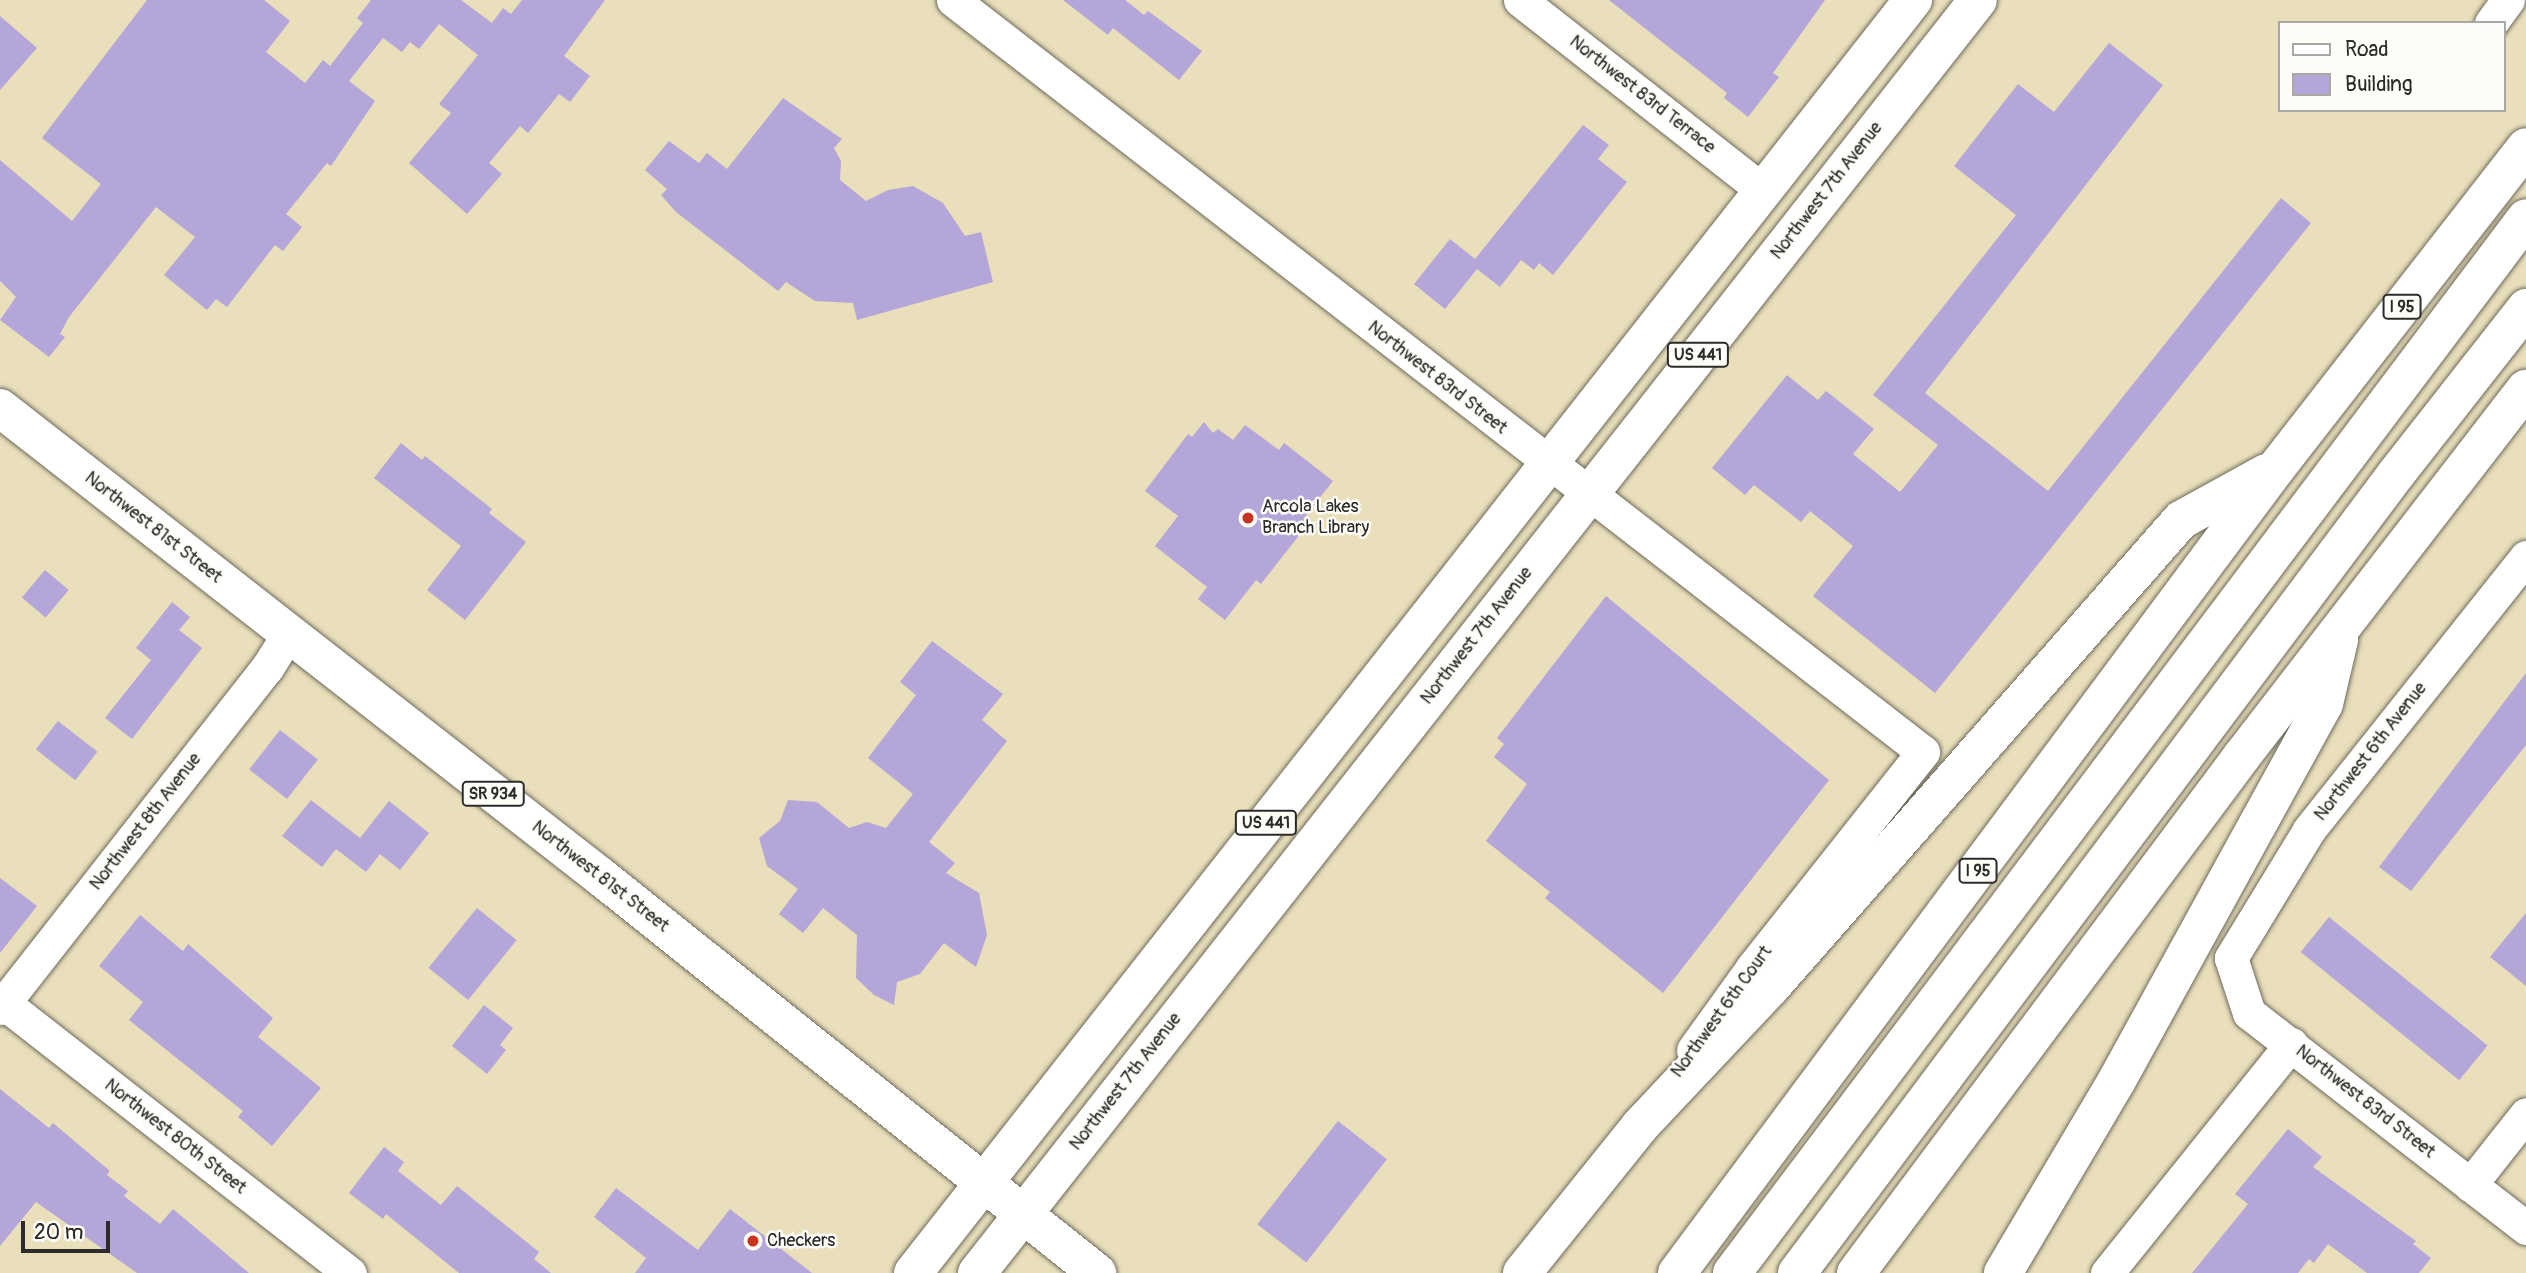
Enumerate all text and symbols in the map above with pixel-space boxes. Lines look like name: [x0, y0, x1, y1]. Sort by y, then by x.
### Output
legend: [2278, 21, 2505, 112]
street label: Northwest 83rd Terrace: [1565, 31, 1719, 159]
text: Road: [2345, 36, 2389, 63]
text: Building: [2345, 71, 2412, 98]
street label: Northwest 7th Avenue: [1767, 118, 1887, 264]
road number: I 95: [2381, 294, 2423, 320]
street label: Northwest 83rd Street: [1363, 317, 1511, 439]
road number: US 441: [1666, 342, 1730, 368]
street label: Northwest 81st Street: [80, 468, 226, 588]
place label: Arcola Lakes Branch Library: [1262, 497, 1369, 540]
marker: Arcola Lakes Branch Library: [1240, 510, 1256, 526]
street label: Northwest 7th Avenue: [1417, 563, 1537, 709]
street label: Northwest 6th Avenue: [2310, 679, 2432, 825]
street label: Northwest 8th Avenue: [86, 749, 206, 895]
road number: SR 934: [462, 782, 524, 806]
road number: US 441: [1234, 810, 1298, 836]
street label: Northwest 81st Street: [527, 817, 673, 937]
road number: I 95: [1957, 858, 1999, 884]
street label: Northwest 6th Court: [1667, 942, 1777, 1082]
street label: Northwest 7th Avenue: [1066, 1009, 1186, 1155]
street label: Northwest 83rd Street: [2291, 1041, 2439, 1163]
street label: Northwest 80th Street: [100, 1075, 250, 1199]
scale bar: [24, 1206, 114, 1250]
text: 20 m: [34, 1219, 83, 1246]
place label: Checkers: [767, 1230, 835, 1252]
marker: Checkers: [745, 1233, 761, 1249]

